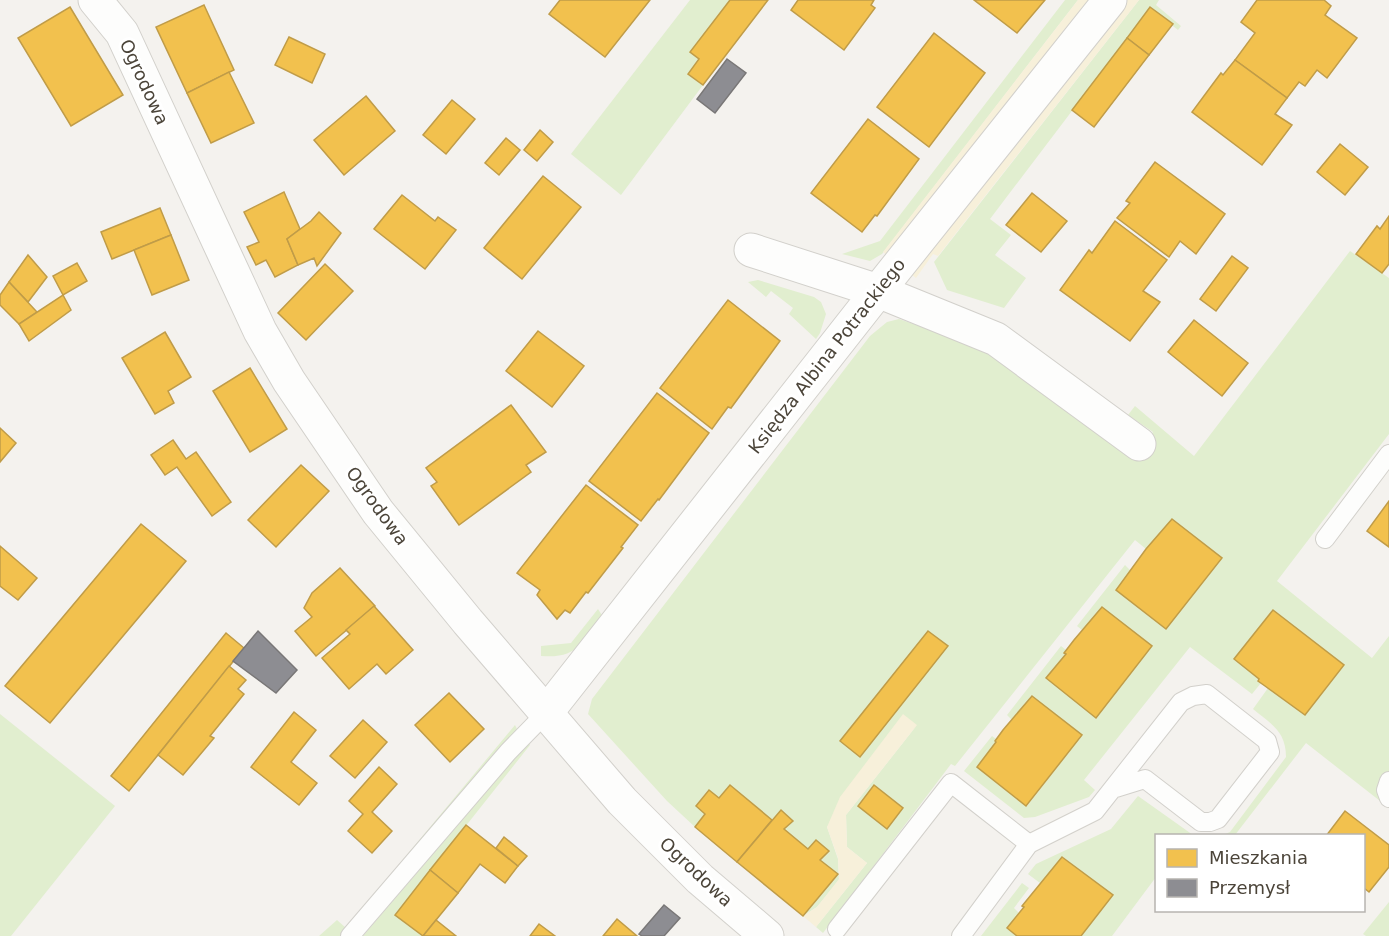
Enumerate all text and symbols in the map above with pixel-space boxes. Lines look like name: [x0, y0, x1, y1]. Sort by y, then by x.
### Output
street label: Ogrodowa: [116, 36, 173, 128]
street label: Księdza Albina Potrackiego: [744, 254, 909, 458]
street label: Ogrodowa: [342, 462, 413, 549]
street label: Ogrodowa: [656, 833, 737, 911]
legend: [1155, 834, 1365, 912]
text: Mieszkania: [1209, 847, 1308, 868]
text: Przemysł: [1209, 877, 1291, 898]

